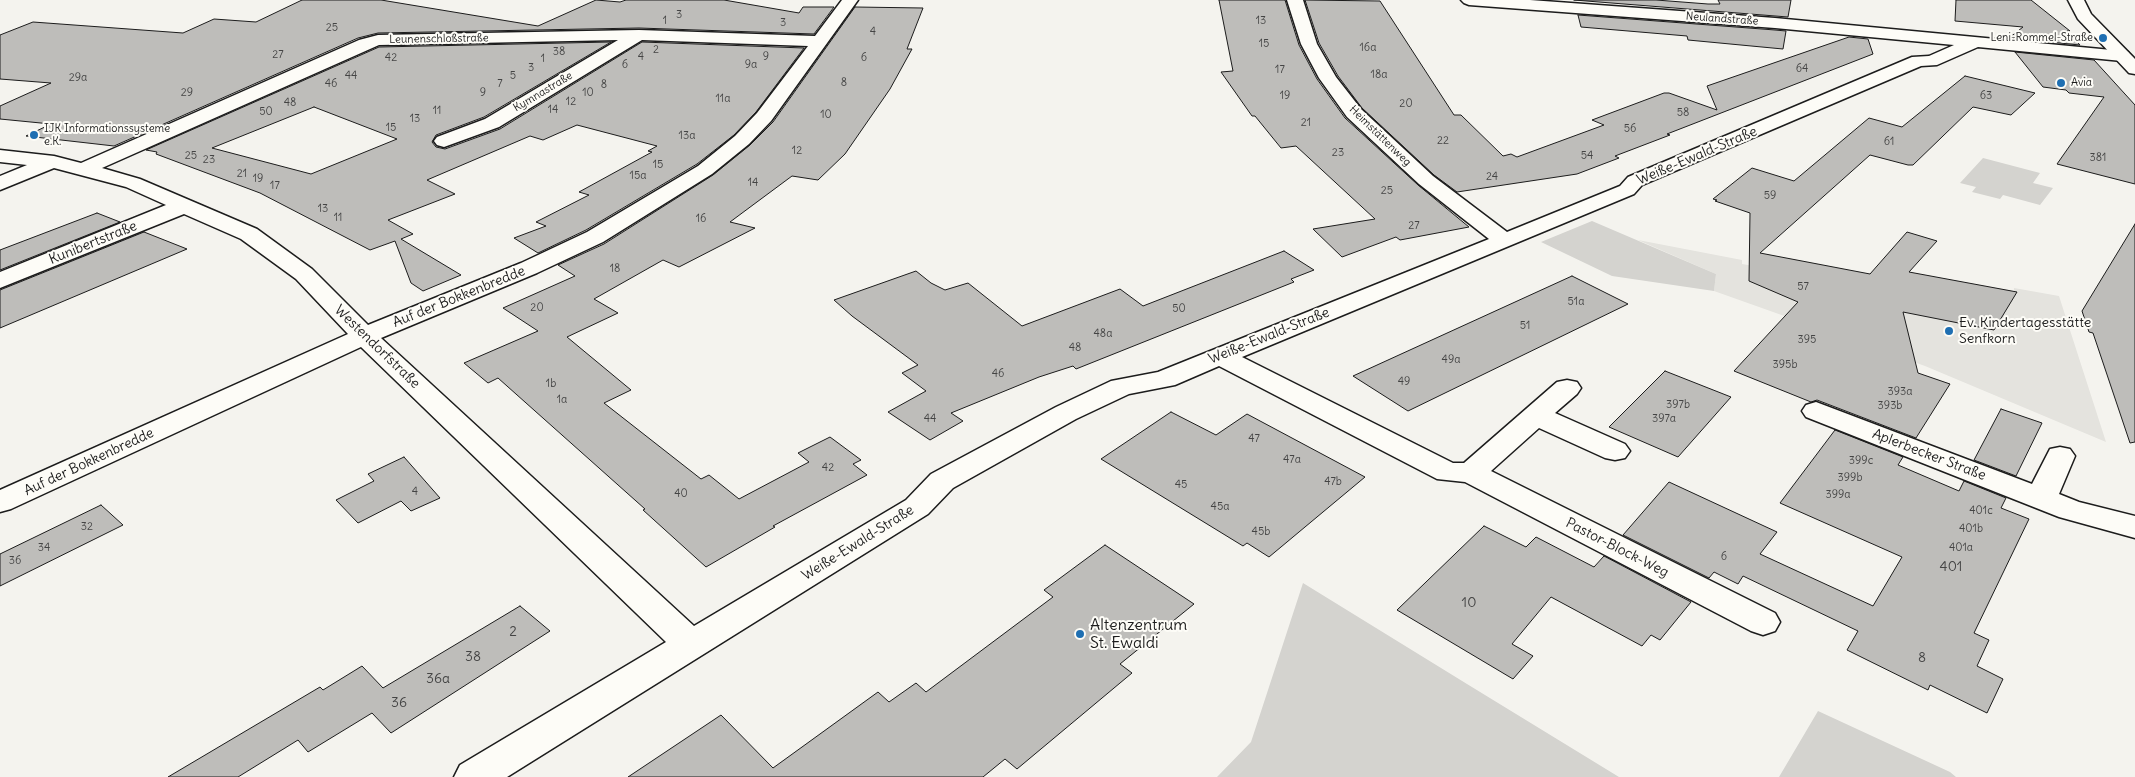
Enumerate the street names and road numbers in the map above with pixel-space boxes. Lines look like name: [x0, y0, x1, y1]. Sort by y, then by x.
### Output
street label: Neulandstraße: [1685, 10, 1759, 28]
street label: Leunenschloßstraße: [389, 32, 489, 46]
street label: Kymnastraße: [511, 69, 575, 115]
street label: Heimstättenweg: [1346, 103, 1414, 169]
street label: Weiße-Ewald-Straße: [1634, 123, 1760, 189]
street label: Kunibertstraße: [47, 218, 139, 268]
street label: Auf der Bokkenbredde: [390, 263, 528, 331]
street label: Westendorfstraße: [331, 302, 423, 392]
street label: Weiße-Ewald-Straße: [1206, 304, 1332, 368]
street label: Auf der Bokkenbredde: [21, 425, 157, 499]
street label: Aplerbecker Straße: [1870, 426, 1988, 484]
street label: Weiße-Ewald-Straße: [799, 502, 917, 584]
street label: Pastor-Block-Weg: [1563, 515, 1671, 581]

